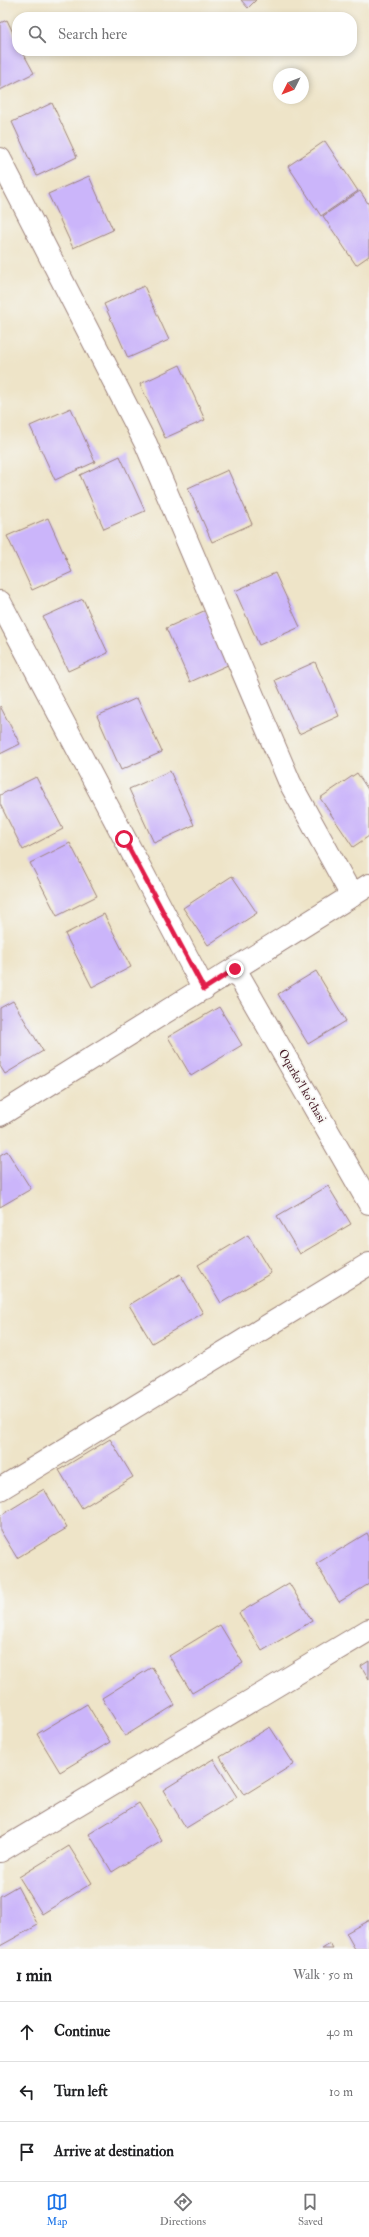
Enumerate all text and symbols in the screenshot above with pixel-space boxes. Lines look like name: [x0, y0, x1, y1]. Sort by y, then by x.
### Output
search box: [12, 12, 357, 56]
icon: search: [26, 23, 48, 45]
text: Search here: [58, 25, 127, 44]
north arrow: [273, 68, 309, 104]
route start: [115, 830, 133, 848]
route end: [226, 960, 244, 978]
street label: Oqarko'l ko'chasi: [275, 1046, 329, 1126]
text: 1 min: [16, 1965, 52, 1986]
text: Walk · 50 m: [293, 1967, 353, 1983]
icon: ahead: [16, 2021, 38, 2043]
text: Continue: [54, 2022, 110, 2041]
text: 40 m: [327, 2024, 353, 2040]
icon: left: [16, 2081, 38, 2103]
text: Turn left: [54, 2082, 108, 2101]
text: 10 m: [329, 2084, 353, 2100]
icon: arrive: [16, 2141, 38, 2163]
text: Arrive at destination: [54, 2142, 174, 2161]
tab: Map: [46, 2191, 68, 2228]
tab: Directions: [160, 2191, 206, 2228]
tab: Saved: [298, 2191, 323, 2228]

